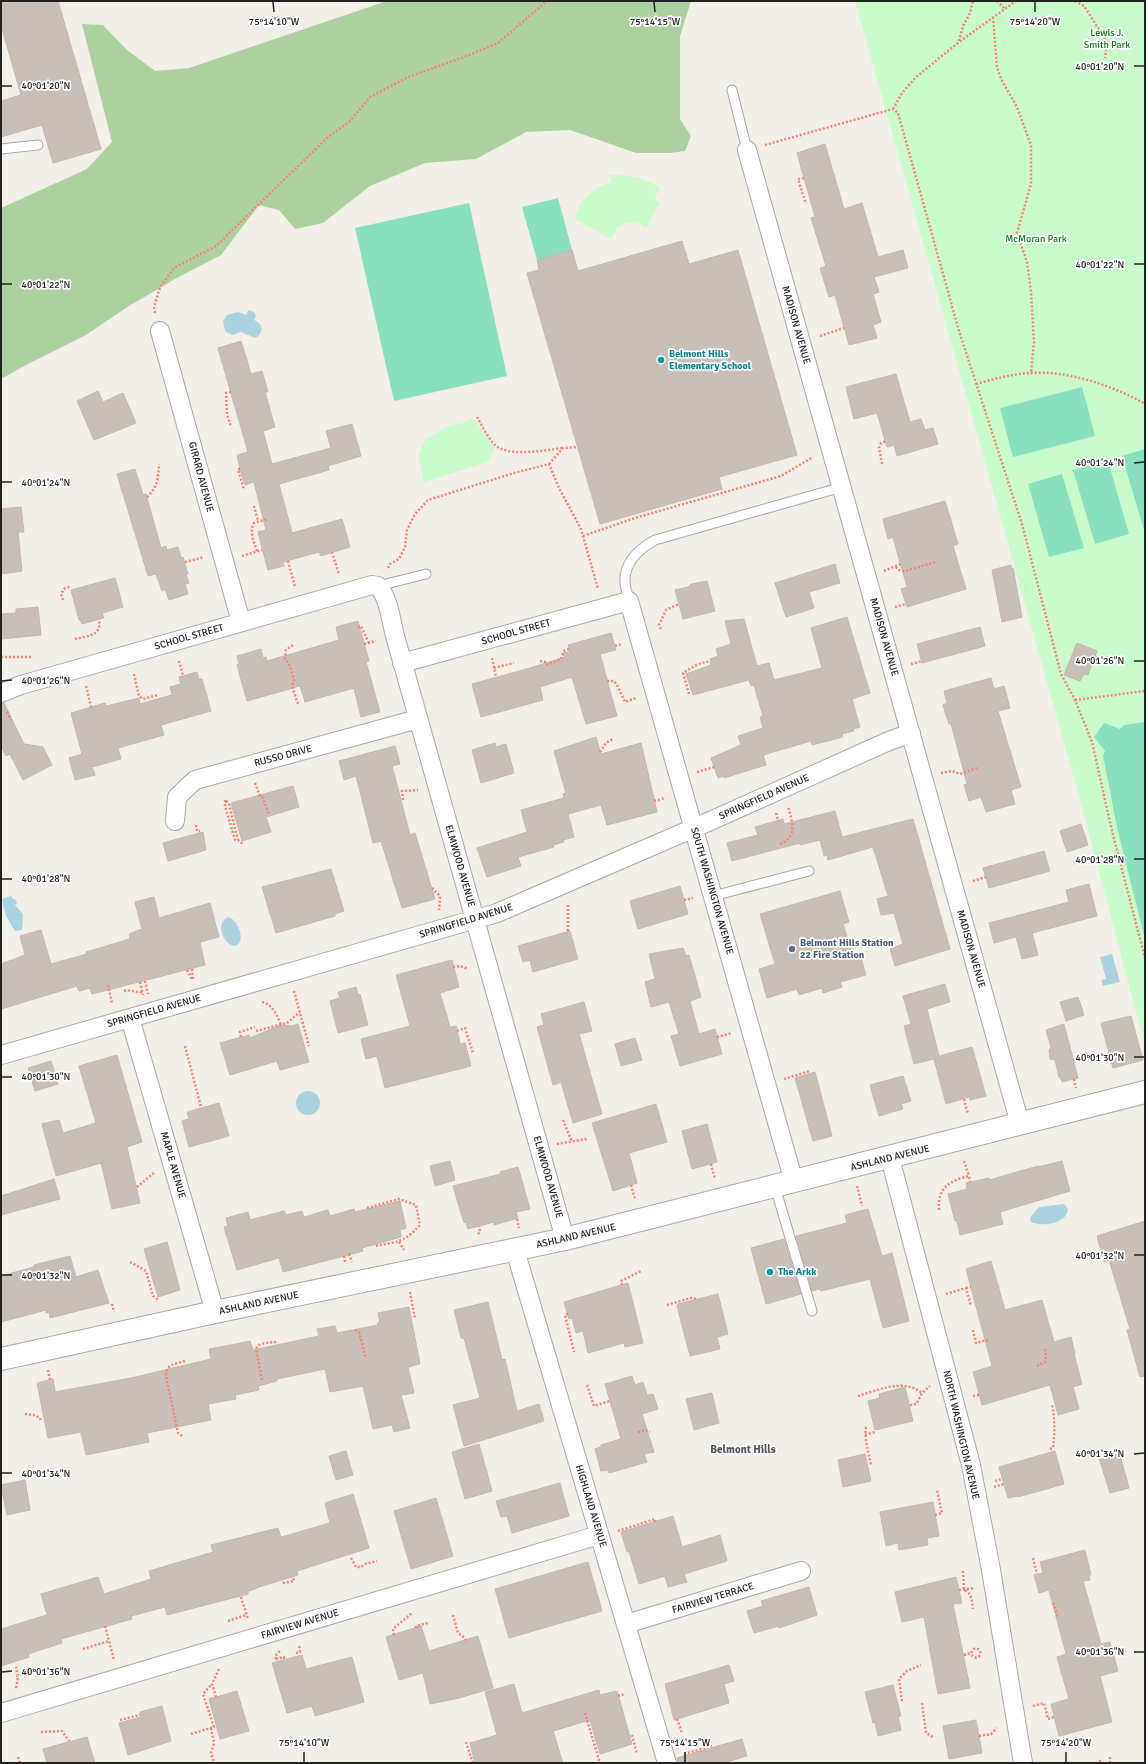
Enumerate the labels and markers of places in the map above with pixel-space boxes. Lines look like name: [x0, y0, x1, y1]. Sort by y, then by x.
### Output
place label: Belmont Hills Elementary School: [669, 348, 751, 372]
marker: Belmont Hills Elementary School: [656, 355, 666, 365]
place label: Belmont Hills Station 22 Fire Station: [800, 937, 894, 961]
marker: Belmont Hills Station 22 Fire Station: [787, 944, 797, 954]
place label: The Arkk: [778, 1266, 817, 1278]
marker: The Arkk: [765, 1267, 775, 1277]

